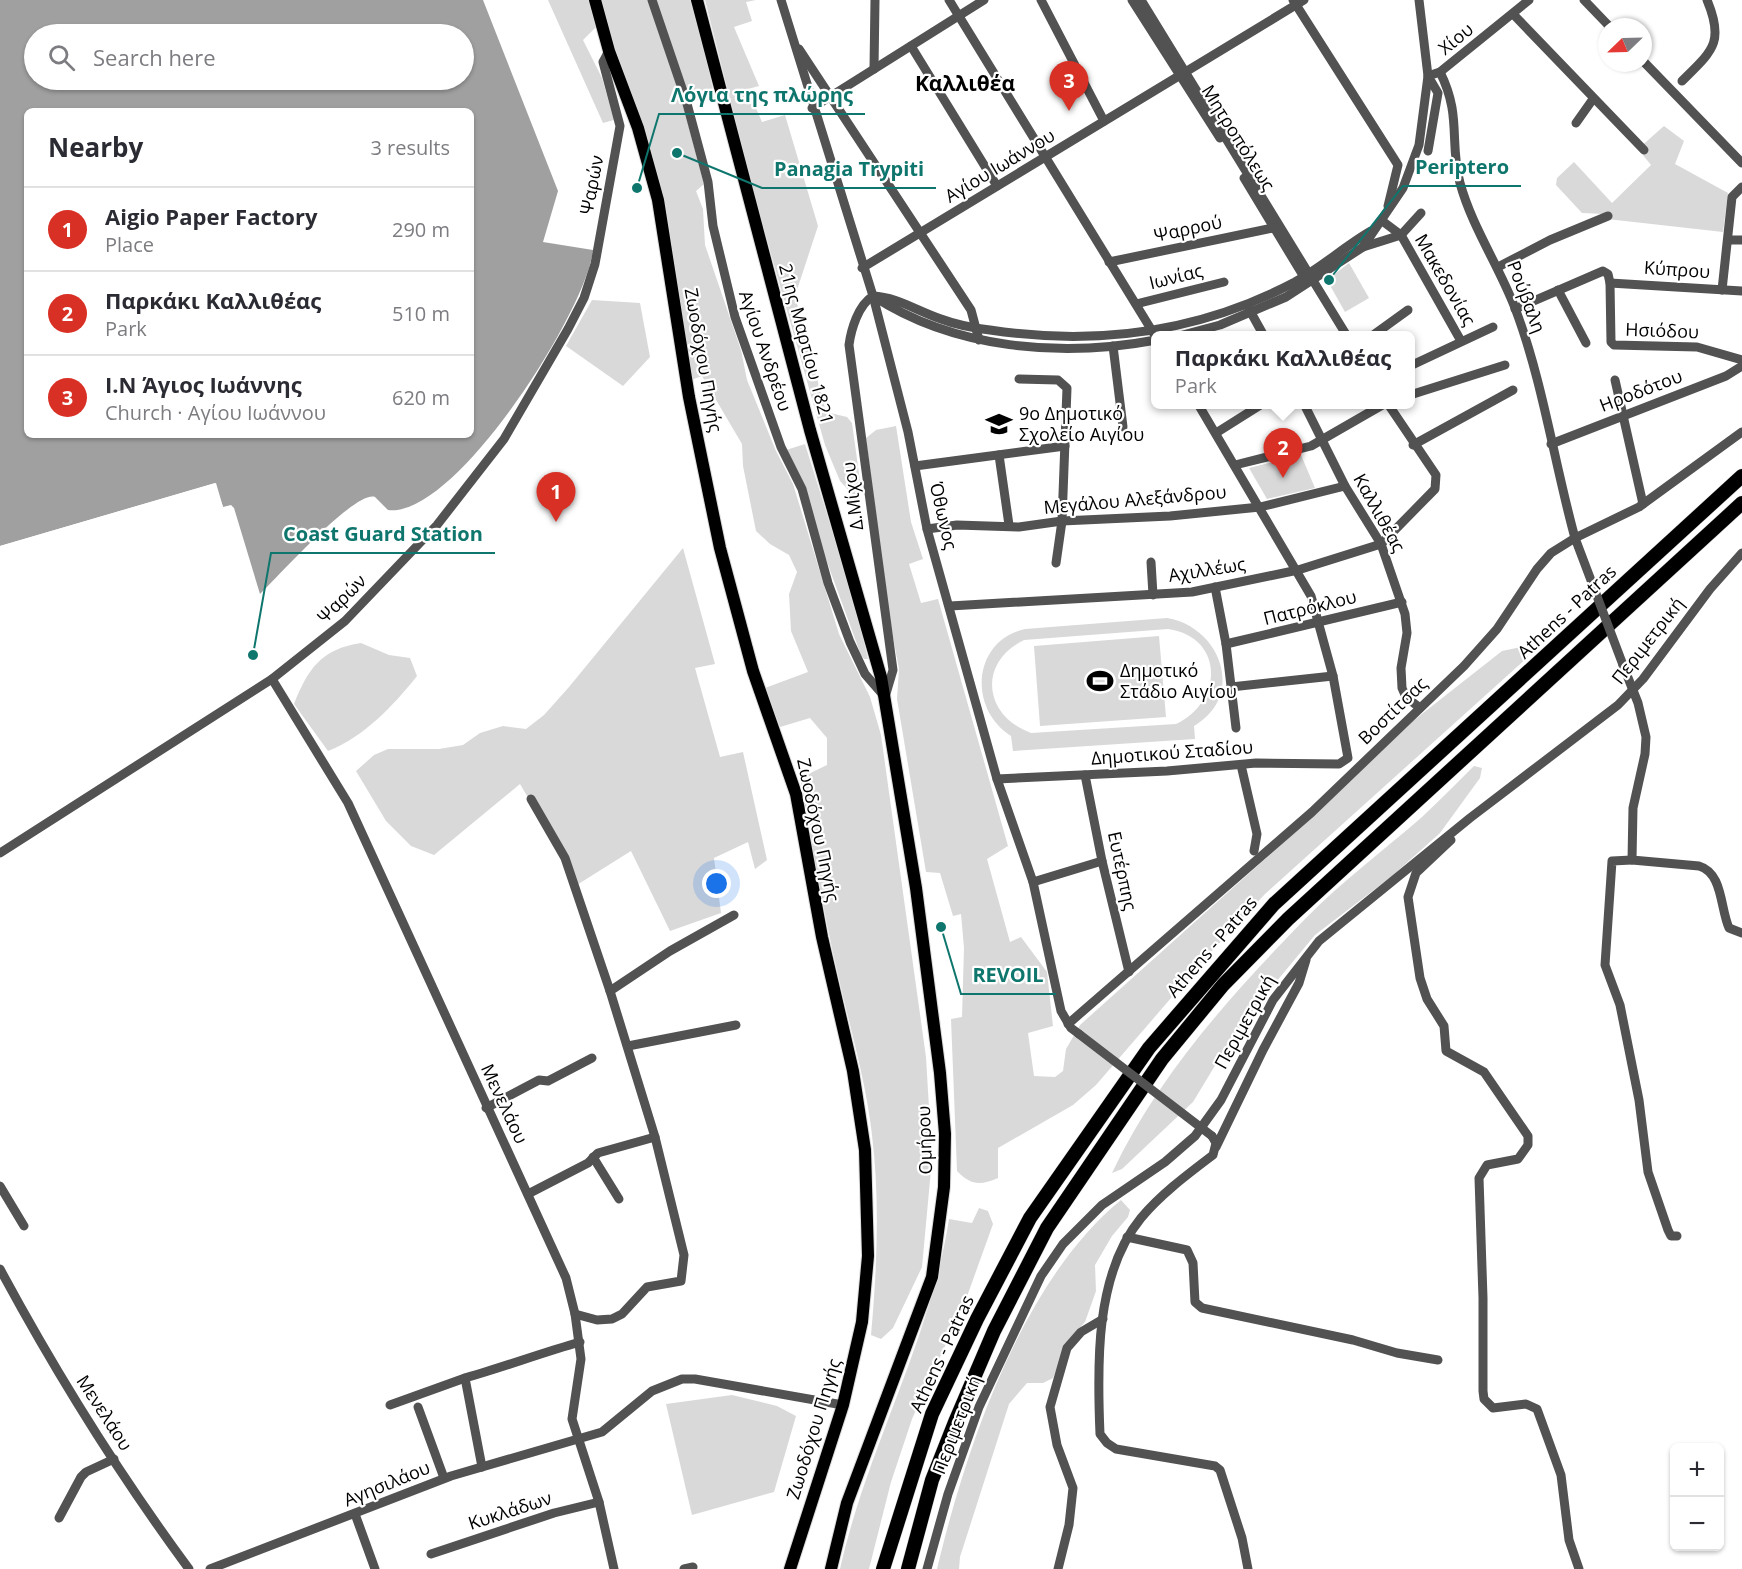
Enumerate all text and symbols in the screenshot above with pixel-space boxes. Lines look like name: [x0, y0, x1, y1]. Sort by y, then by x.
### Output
street label: Χίου: [1433, 17, 1478, 60]
north arrow: [1598, 18, 1652, 72]
search box: [24, 24, 474, 90]
icon: search: [45, 41, 78, 74]
text: Search here: [93, 42, 216, 72]
pin: 3: [1050, 62, 1088, 111]
district label: Καλλιθέα: [915, 69, 1015, 97]
callout: Λόγια της πλώρης: [659, 76, 865, 114]
street label: Μητροπόλεως: [1197, 80, 1281, 195]
text: Λόγια της πλώρης: [671, 81, 853, 108]
street label: Αγίου Ιωάννου: [940, 123, 1059, 207]
text: Nearby: [48, 129, 143, 165]
text: 3 results: [370, 134, 450, 161]
callout: Periptero: [1403, 148, 1521, 186]
callout: Panagia Trypiti: [762, 150, 936, 188]
street label: Ψαρών: [574, 153, 609, 216]
text: Periptero: [1415, 153, 1509, 180]
text: Panagia Trypiti: [774, 155, 924, 182]
text: Aigio Paper Factory: [105, 201, 317, 231]
street label: Ψαρρού: [1152, 209, 1224, 247]
text: 1: [62, 216, 73, 243]
text: 290 m: [392, 216, 450, 243]
street label: Μακεδονίας: [1410, 229, 1482, 330]
text: Place: [105, 231, 154, 258]
street label: Κύπρου: [1643, 255, 1711, 283]
street label: Ρούβαλη: [1502, 257, 1552, 336]
street label: Ιωνίας: [1146, 258, 1205, 294]
street label: 21ης Μαρτίου 1821: [774, 261, 840, 427]
text: Παρκάκι Καλλιθέας: [105, 285, 321, 315]
street label: Ζωοδόχου Πηγής: [679, 286, 729, 434]
street label: Αγίου Ανδρέου: [734, 287, 798, 414]
text: 2: [62, 300, 73, 327]
text: 510 m: [392, 300, 450, 327]
text: Park: [105, 315, 147, 342]
street label: Ησιόδου: [1625, 317, 1699, 343]
popup: [1151, 331, 1415, 409]
text: Παρκάκι Καλλιθέας: [1175, 342, 1391, 372]
street label: Ηροδότου: [1596, 363, 1685, 417]
text: Ι.Ν Άγιος Ιωάννης: [105, 369, 302, 399]
text: Park: [1175, 372, 1217, 399]
text: 3: [62, 384, 73, 411]
text: 620 m: [392, 384, 450, 411]
text: Church · Αγίου Ιωάννου: [105, 399, 326, 426]
place label: 9ο Δημοτικό Σχολείο Αιγίου: [1019, 401, 1144, 446]
school or university icon: 9ο Δημοτικό Σχολείο Αιγίου: [984, 409, 1014, 439]
pin: 2: [1264, 428, 1302, 478]
street label: Δ.Μίχου: [836, 460, 868, 532]
street label: Καλλιθέας: [1348, 469, 1411, 556]
pin: 1: [536, 472, 576, 522]
street label: Όθωνος: [924, 479, 963, 552]
street label: Μεγάλου Αλεξάνδρου: [1043, 479, 1227, 519]
callout: Coast Guard Station: [271, 515, 495, 553]
text: Coast Guard Station: [283, 520, 483, 547]
street label: Αχιλλέως: [1167, 551, 1247, 587]
street label: Athens - Patras: [1512, 559, 1621, 663]
street label: Ψαρών: [312, 568, 371, 628]
street label: Πατρόκλου: [1261, 584, 1359, 630]
street label: Περιμετρική: [1606, 592, 1689, 689]
place label: Δημοτικό Στάδιο Αιγίου: [1120, 658, 1237, 703]
sports icon: Δημοτικό Στάδιο Αιγίου: [1085, 666, 1115, 696]
street label: Βοστίτσας: [1353, 671, 1432, 749]
street label: Δημοτικού Σταδίου: [1090, 734, 1254, 770]
street label: Ζωοδόχου Πηγής: [792, 756, 846, 904]
street label: Ευτέρπης: [1103, 829, 1143, 913]
your location: [702, 869, 731, 898]
street label: Athens - Patras: [1161, 891, 1262, 1002]
callout: REVOIL: [961, 956, 1056, 994]
text: REVOIL: [972, 961, 1044, 988]
street label: Περιμετρική: [1208, 970, 1280, 1073]
street label: Μενελάου: [476, 1060, 534, 1147]
street label: Ομήρου: [911, 1105, 937, 1175]
street label: Athens - Patras: [903, 1291, 979, 1416]
street label: Ζωοδόχου Πηγής: [780, 1355, 846, 1502]
street label: Μενελάου: [71, 1370, 138, 1455]
street label: Περιμετρική: [926, 1372, 986, 1478]
map controls: [1670, 1443, 1724, 1551]
button: +: [1670, 1443, 1724, 1497]
street label: Αγησιλάου: [340, 1455, 433, 1511]
street label: Κυκλάδων: [465, 1485, 555, 1535]
button: −: [1670, 1497, 1724, 1551]

